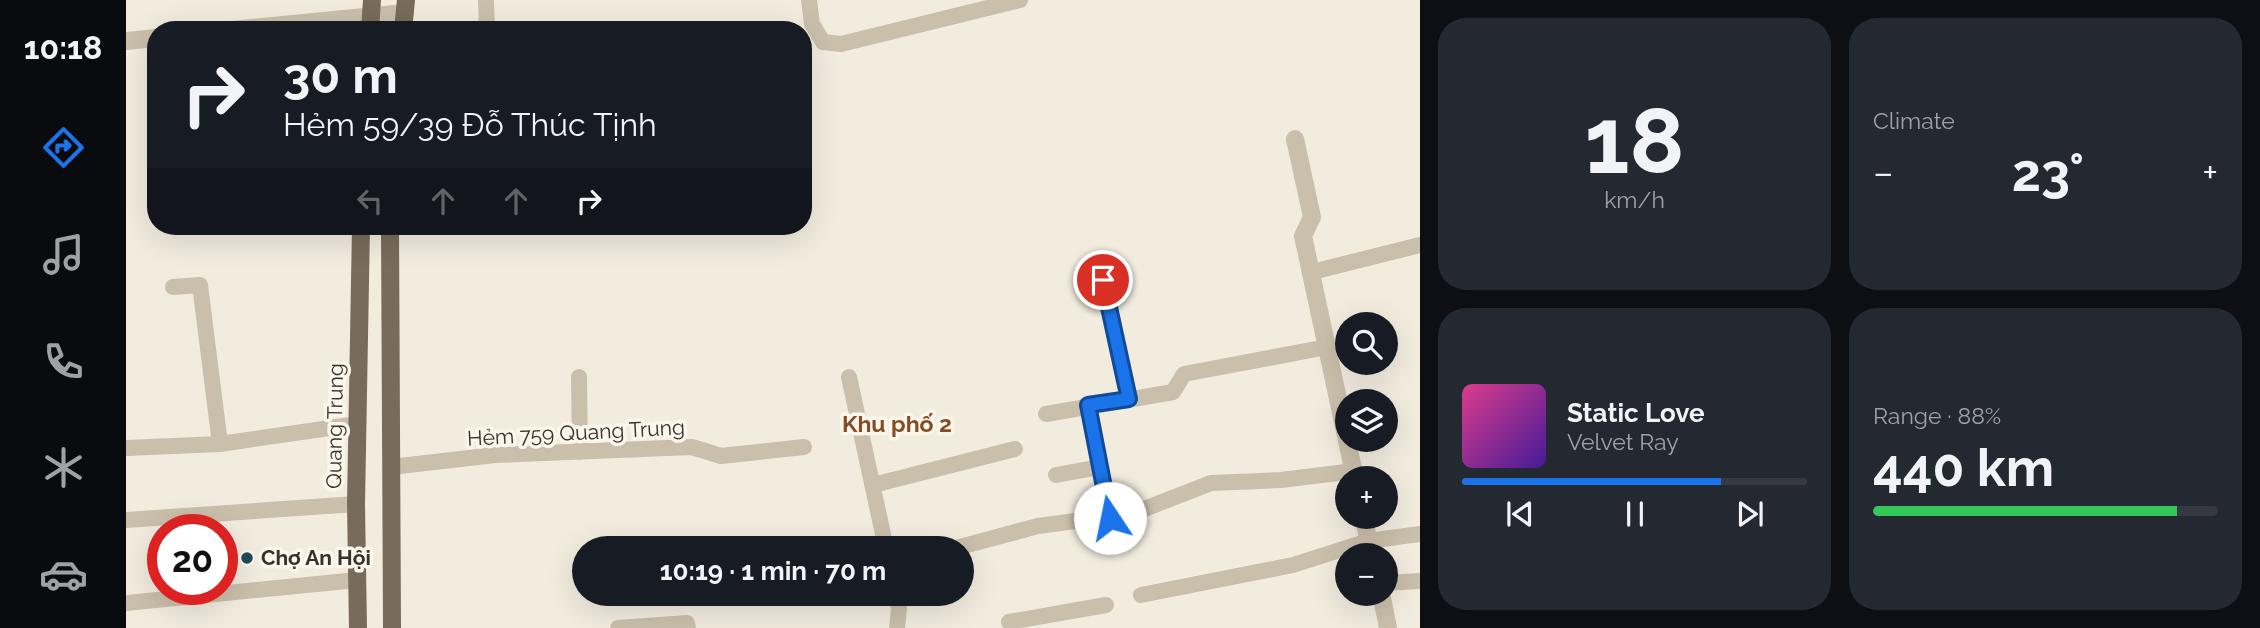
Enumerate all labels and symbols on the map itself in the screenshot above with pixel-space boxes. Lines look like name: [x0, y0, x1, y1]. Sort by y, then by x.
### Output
pin: [1073, 250, 1133, 310]
street label: Quang Trung: [321, 363, 348, 489]
district label: Khu phố 2: [842, 410, 952, 437]
street label: Hẻm 759 Quang Trung: [466, 414, 686, 451]
position arrow: [1073, 481, 1147, 555]
speed limit sign: 20: [147, 514, 238, 605]
place label: Chợ An Hội: [261, 545, 371, 570]
marker: Chợ An Hội: [239, 550, 255, 566]

